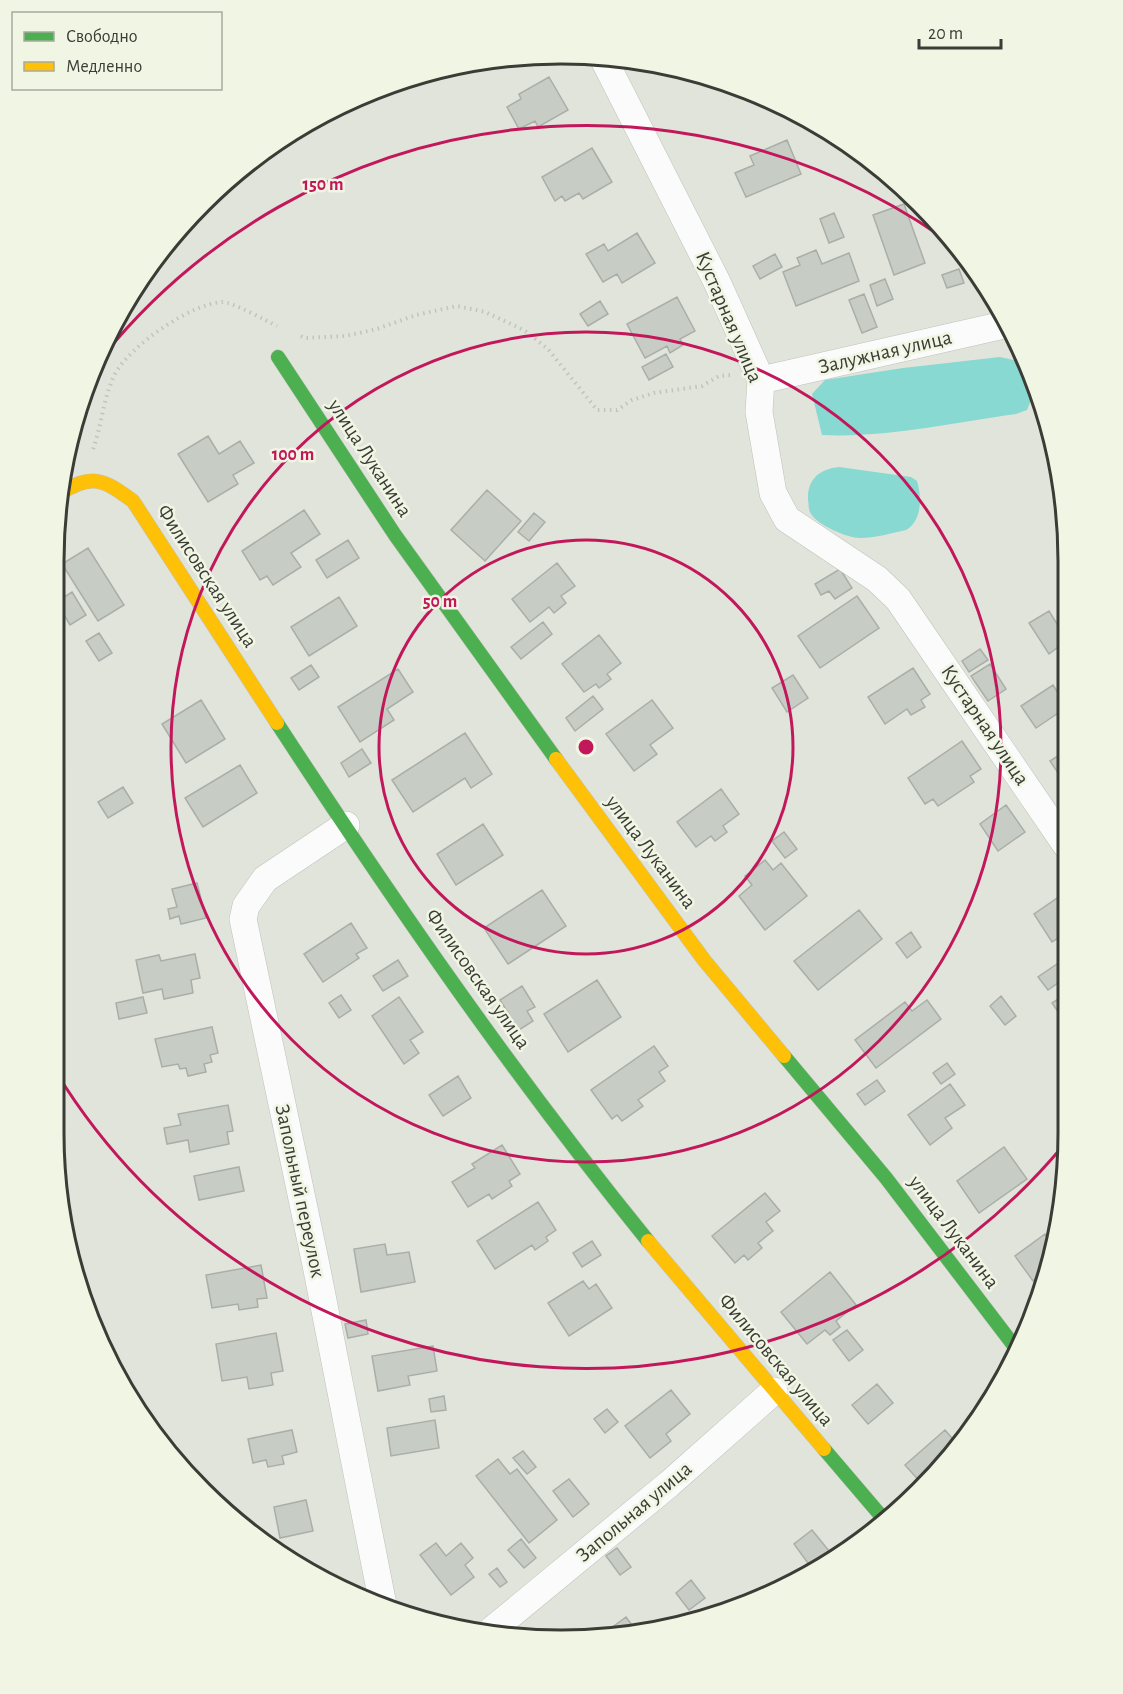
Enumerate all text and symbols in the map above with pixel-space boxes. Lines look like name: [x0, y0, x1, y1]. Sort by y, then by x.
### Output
legend: [12, 12, 222, 90]
scale bar: [919, 12, 1002, 50]
text: 20 m: [928, 25, 963, 43]
text: Свободно: [66, 27, 138, 46]
text: Медленно: [66, 58, 142, 76]
text: 150 m: [303, 176, 343, 194]
street label: Кустарная улица: [692, 248, 766, 386]
street label: Залужная улица: [816, 326, 954, 378]
street label: улица Луканина: [324, 395, 416, 521]
text: 100 m: [272, 446, 314, 464]
street label: Филисовская улица: [153, 501, 261, 652]
text: 50 m: [423, 593, 457, 611]
street label: Кустарная улица: [937, 661, 1033, 789]
centre of rings: [576, 737, 596, 757]
street label: улица Луканина: [601, 791, 700, 913]
street label: Филисовская улица: [422, 905, 534, 1053]
street label: Запольный переулок: [271, 1102, 329, 1280]
street label: улица Луканина: [904, 1171, 1003, 1293]
street label: Филисовская улица: [715, 1290, 838, 1431]
street label: Запольная улица: [572, 1458, 696, 1566]

